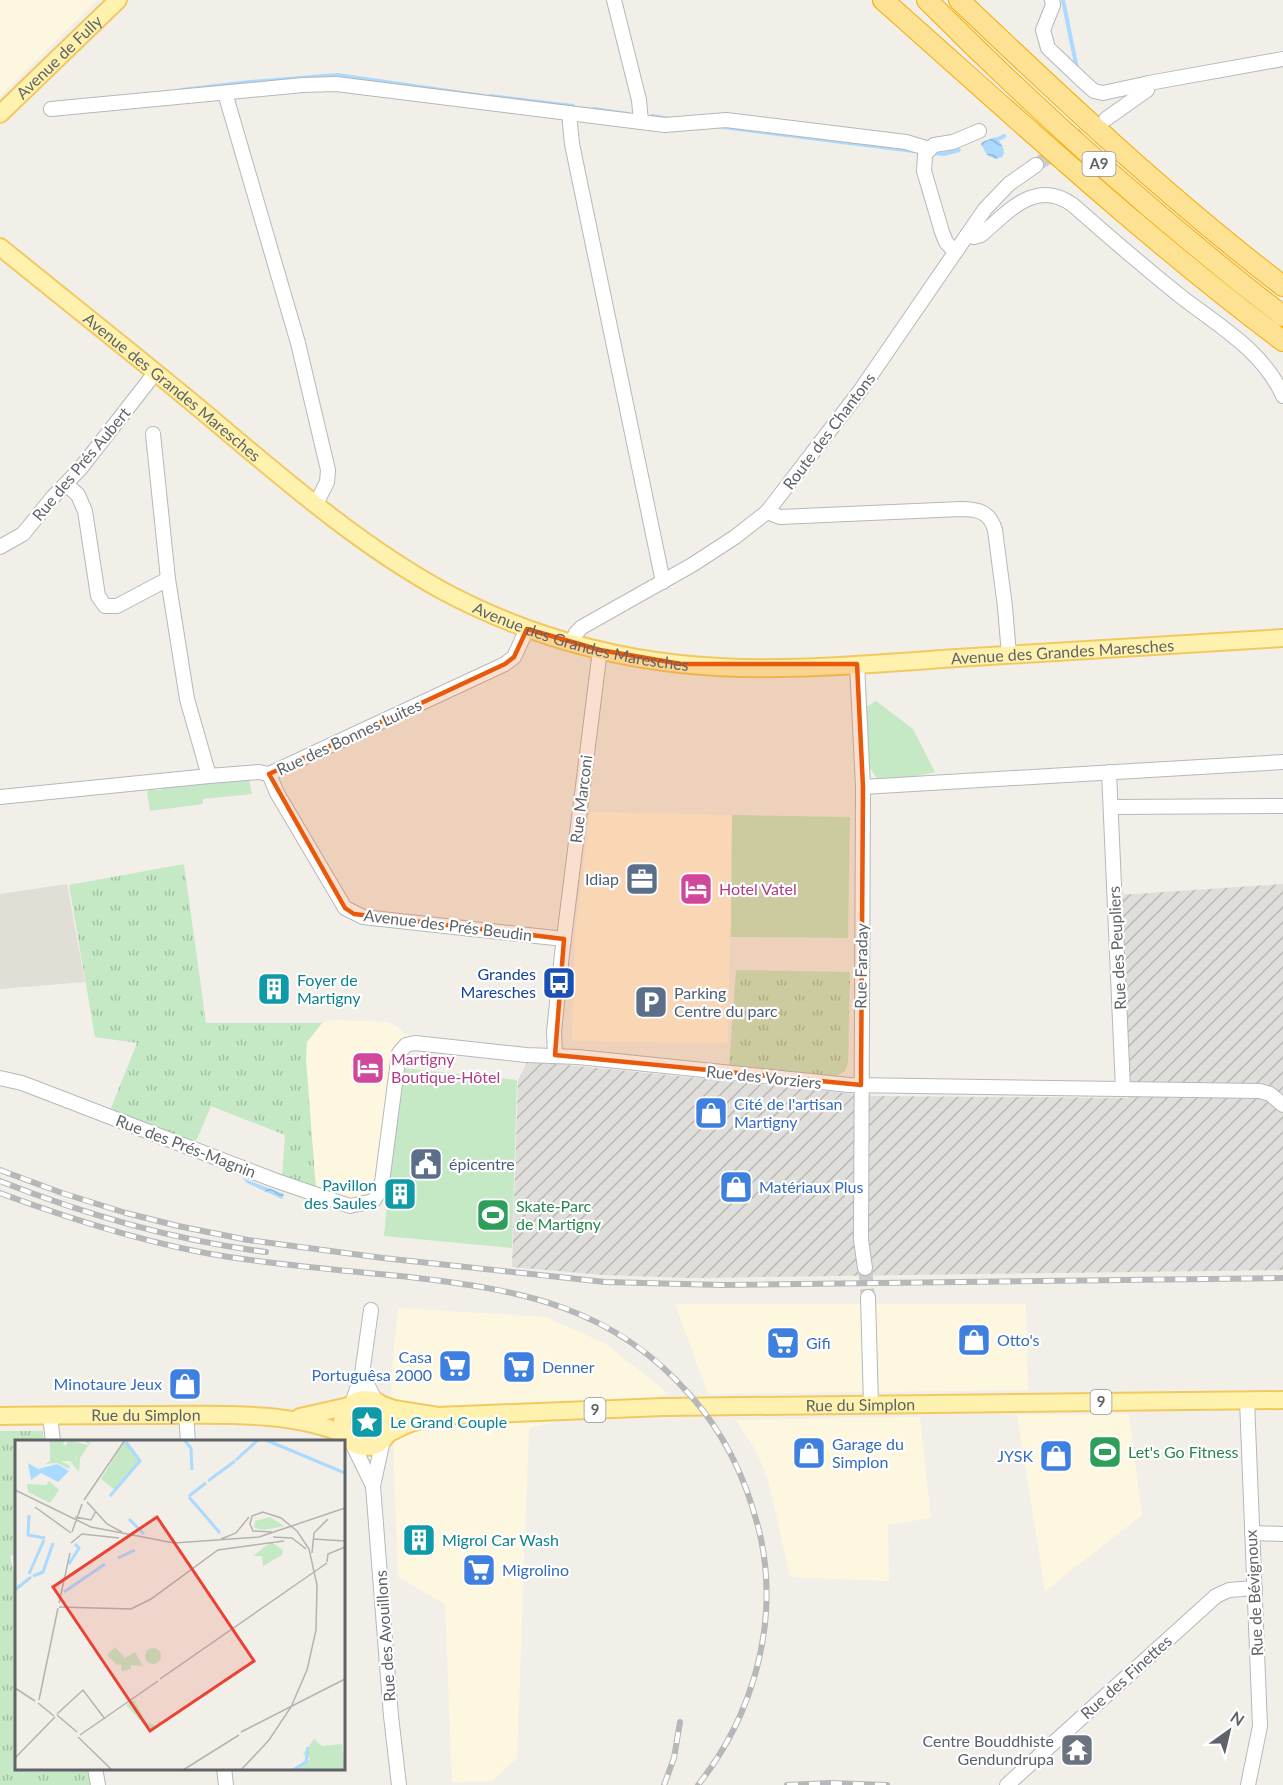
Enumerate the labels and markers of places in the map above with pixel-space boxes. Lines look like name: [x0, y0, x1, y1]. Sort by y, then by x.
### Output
office icon: Idiap: [624, 861, 660, 897]
place label: Idiap: [585, 869, 619, 888]
hotel icon: Hotel Vatel: [678, 871, 714, 907]
place label: Hotel Vatel: [719, 879, 797, 898]
place label: Grandes Maresches: [461, 964, 536, 1001]
bus stop icon: Grandes Maresches: [541, 965, 577, 1001]
place label: Foyer de Martigny: [297, 970, 361, 1007]
building icon: Foyer de Martigny: [256, 971, 292, 1007]
place label: Parking Centre du parc: [674, 983, 778, 1020]
parking icon: Parking Centre du parc: [633, 984, 669, 1020]
place label: Martigny Boutique-Hôtel: [391, 1049, 500, 1086]
hotel icon: Martigny Boutique-Hôtel: [350, 1050, 386, 1086]
place label: Cité de l'artisan Martigny: [734, 1094, 843, 1131]
shop icon: Cité de l'artisan Martigny: [693, 1095, 729, 1131]
public building icon: épicentre: [408, 1146, 444, 1182]
place label: épicentre: [449, 1154, 515, 1173]
shop icon: Matériaux Plus: [718, 1169, 754, 1205]
place label: Pavillon des Saules: [304, 1175, 377, 1212]
building icon: Pavillon des Saules: [382, 1176, 418, 1212]
place label: Matériaux Plus: [759, 1177, 863, 1196]
place label: Skate-Parc de Martigny: [516, 1196, 602, 1233]
sports icon: Skate-Parc de Martigny: [475, 1197, 511, 1233]
shop icon: Otto's: [956, 1322, 992, 1358]
supermarket icon: Gifi: [765, 1325, 801, 1361]
place label: Otto's: [997, 1330, 1040, 1349]
place label: Gifi: [806, 1333, 831, 1352]
place label: Casa Portuguêsa 2000: [311, 1347, 432, 1384]
supermarket icon: Casa Portuguêsa 2000: [437, 1348, 473, 1384]
supermarket icon: Denner: [501, 1349, 537, 1385]
place label: Denner: [542, 1357, 595, 1376]
shop icon: Minotaure Jeux: [167, 1366, 203, 1402]
place label: Minotaure Jeux: [54, 1374, 162, 1393]
place icon: Le Grand Couple: [349, 1404, 385, 1440]
place label: Le Grand Couple: [390, 1412, 507, 1431]
place label: Garage du Simplon: [832, 1434, 904, 1471]
sports icon: Let's Go Fitness: [1087, 1434, 1123, 1470]
shop icon: Garage du Simplon: [791, 1435, 827, 1471]
shop icon: JYSK: [1038, 1438, 1074, 1474]
place label: Let's Go Fitness: [1128, 1442, 1239, 1461]
place label: JYSK: [997, 1446, 1033, 1465]
building icon: Migrol Car Wash: [401, 1522, 437, 1558]
place label: Migrol Car Wash: [442, 1530, 559, 1549]
supermarket icon: Migrolino: [461, 1552, 497, 1588]
place label: Migrolino: [502, 1560, 569, 1579]
place label: Centre Bouddhiste Gendundrupa: [922, 1731, 1054, 1768]
temple icon: Centre Bouddhiste Gendundrupa: [1059, 1732, 1095, 1768]

